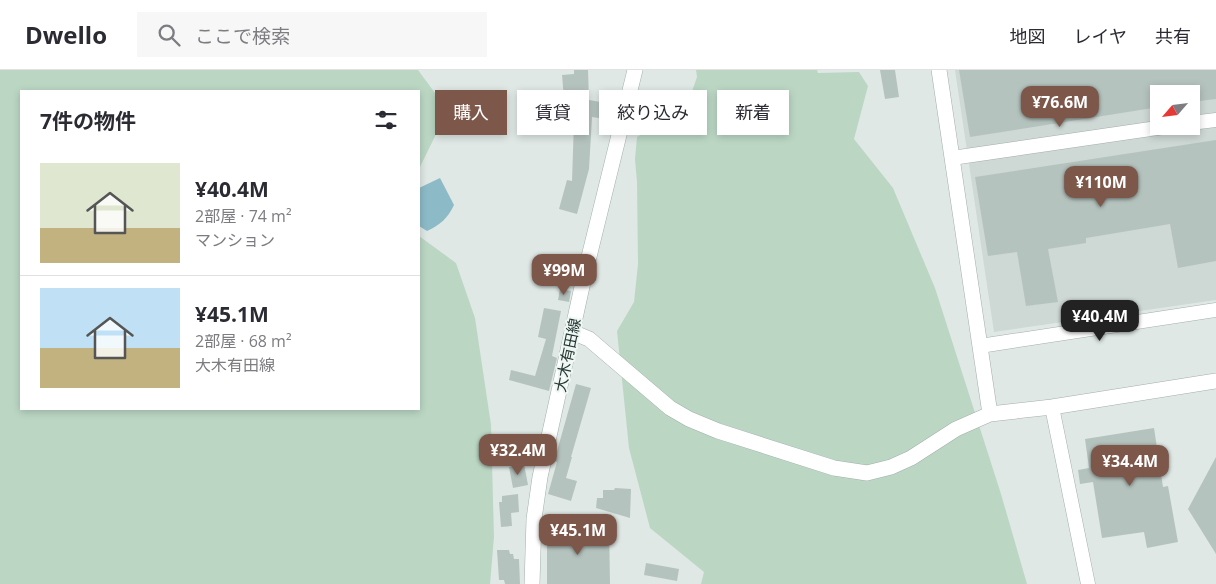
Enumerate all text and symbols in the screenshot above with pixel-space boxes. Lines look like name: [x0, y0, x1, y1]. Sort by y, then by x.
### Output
search box: [137, 12, 487, 57]
text: Dwello: [25, 18, 107, 51]
icon: search: [155, 21, 183, 49]
text: ここで検索: [195, 23, 290, 49]
text: 地図: [1010, 24, 1046, 48]
text: レイヤ: [1074, 24, 1127, 48]
text: 共有: [1155, 24, 1191, 48]
pin: ¥76.6M: [1019, 85, 1101, 128]
north arrow: [1150, 85, 1200, 135]
map controls: [1150, 85, 1200, 135]
chip: 購入: [435, 90, 507, 135]
chip: 賃貸: [517, 90, 589, 135]
chip: 絞り込み: [599, 90, 707, 135]
chip: 新着: [717, 90, 789, 135]
text: ¥76.6M: [1032, 91, 1088, 113]
icon: filters: [372, 106, 400, 134]
text: 7件の物件: [40, 107, 136, 135]
pin: ¥110M: [1066, 166, 1136, 208]
text: ¥110M: [1075, 171, 1127, 193]
text: ¥40.4M: [195, 175, 269, 203]
icon: home: [80, 183, 140, 243]
text: 2部屋 · 74 m²: [195, 205, 292, 227]
text: マンション: [195, 229, 275, 251]
pin: ¥99M: [534, 254, 594, 296]
text: ¥99M: [543, 259, 585, 281]
text: ¥45.1M: [195, 300, 269, 328]
pin: ¥40.4M: [1059, 300, 1141, 342]
text: ¥40.4M: [1072, 305, 1128, 327]
icon: home: [80, 308, 140, 368]
street label: 大木有田線: [549, 316, 585, 394]
text: 2部屋 · 68 m²: [195, 330, 292, 352]
text: 大木有田線: [195, 354, 275, 376]
pin: ¥32.4M: [477, 434, 559, 476]
text: ¥32.4M: [490, 439, 546, 461]
pin: ¥34.4M: [1089, 444, 1171, 487]
text: ¥34.4M: [1102, 450, 1158, 472]
pin: ¥45.1M: [537, 514, 619, 556]
text: ¥45.1M: [550, 519, 606, 541]

